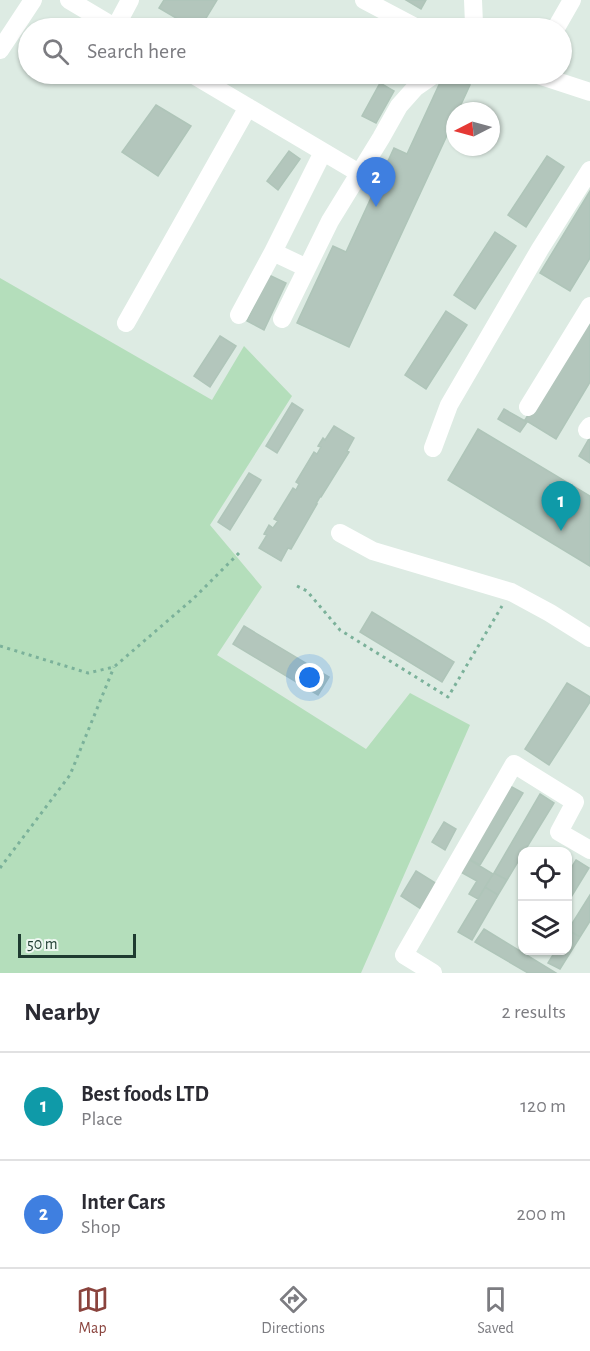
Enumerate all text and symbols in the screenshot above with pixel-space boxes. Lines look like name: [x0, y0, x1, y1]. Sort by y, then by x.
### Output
search box: [18, 18, 572, 84]
icon: search: [39, 35, 72, 68]
text: Search here: [87, 40, 186, 62]
north arrow: [446, 102, 500, 156]
pin: 2: [356, 158, 395, 207]
pin: 1: [542, 482, 580, 531]
your location: [295, 663, 324, 692]
map controls: [518, 847, 572, 955]
button: locate: [518, 847, 572, 901]
button: layers: [518, 901, 572, 955]
scale bar: [18, 931, 136, 958]
text: 50 m: [27, 936, 58, 952]
text: Nearby: [24, 999, 100, 1025]
text: 2 results: [502, 1002, 566, 1022]
text: Best foods LTD: [81, 1083, 209, 1105]
text: 1: [40, 1096, 47, 1116]
text: 120 m: [520, 1096, 566, 1116]
text: Place: [81, 1109, 122, 1129]
text: Inter Cars: [81, 1191, 166, 1213]
text: 2: [39, 1204, 48, 1224]
text: 200 m: [516, 1204, 566, 1224]
text: Shop: [81, 1217, 121, 1237]
tab: Map: [76, 1283, 109, 1338]
tab: Directions: [261, 1283, 325, 1338]
tab: Saved: [477, 1283, 514, 1338]

